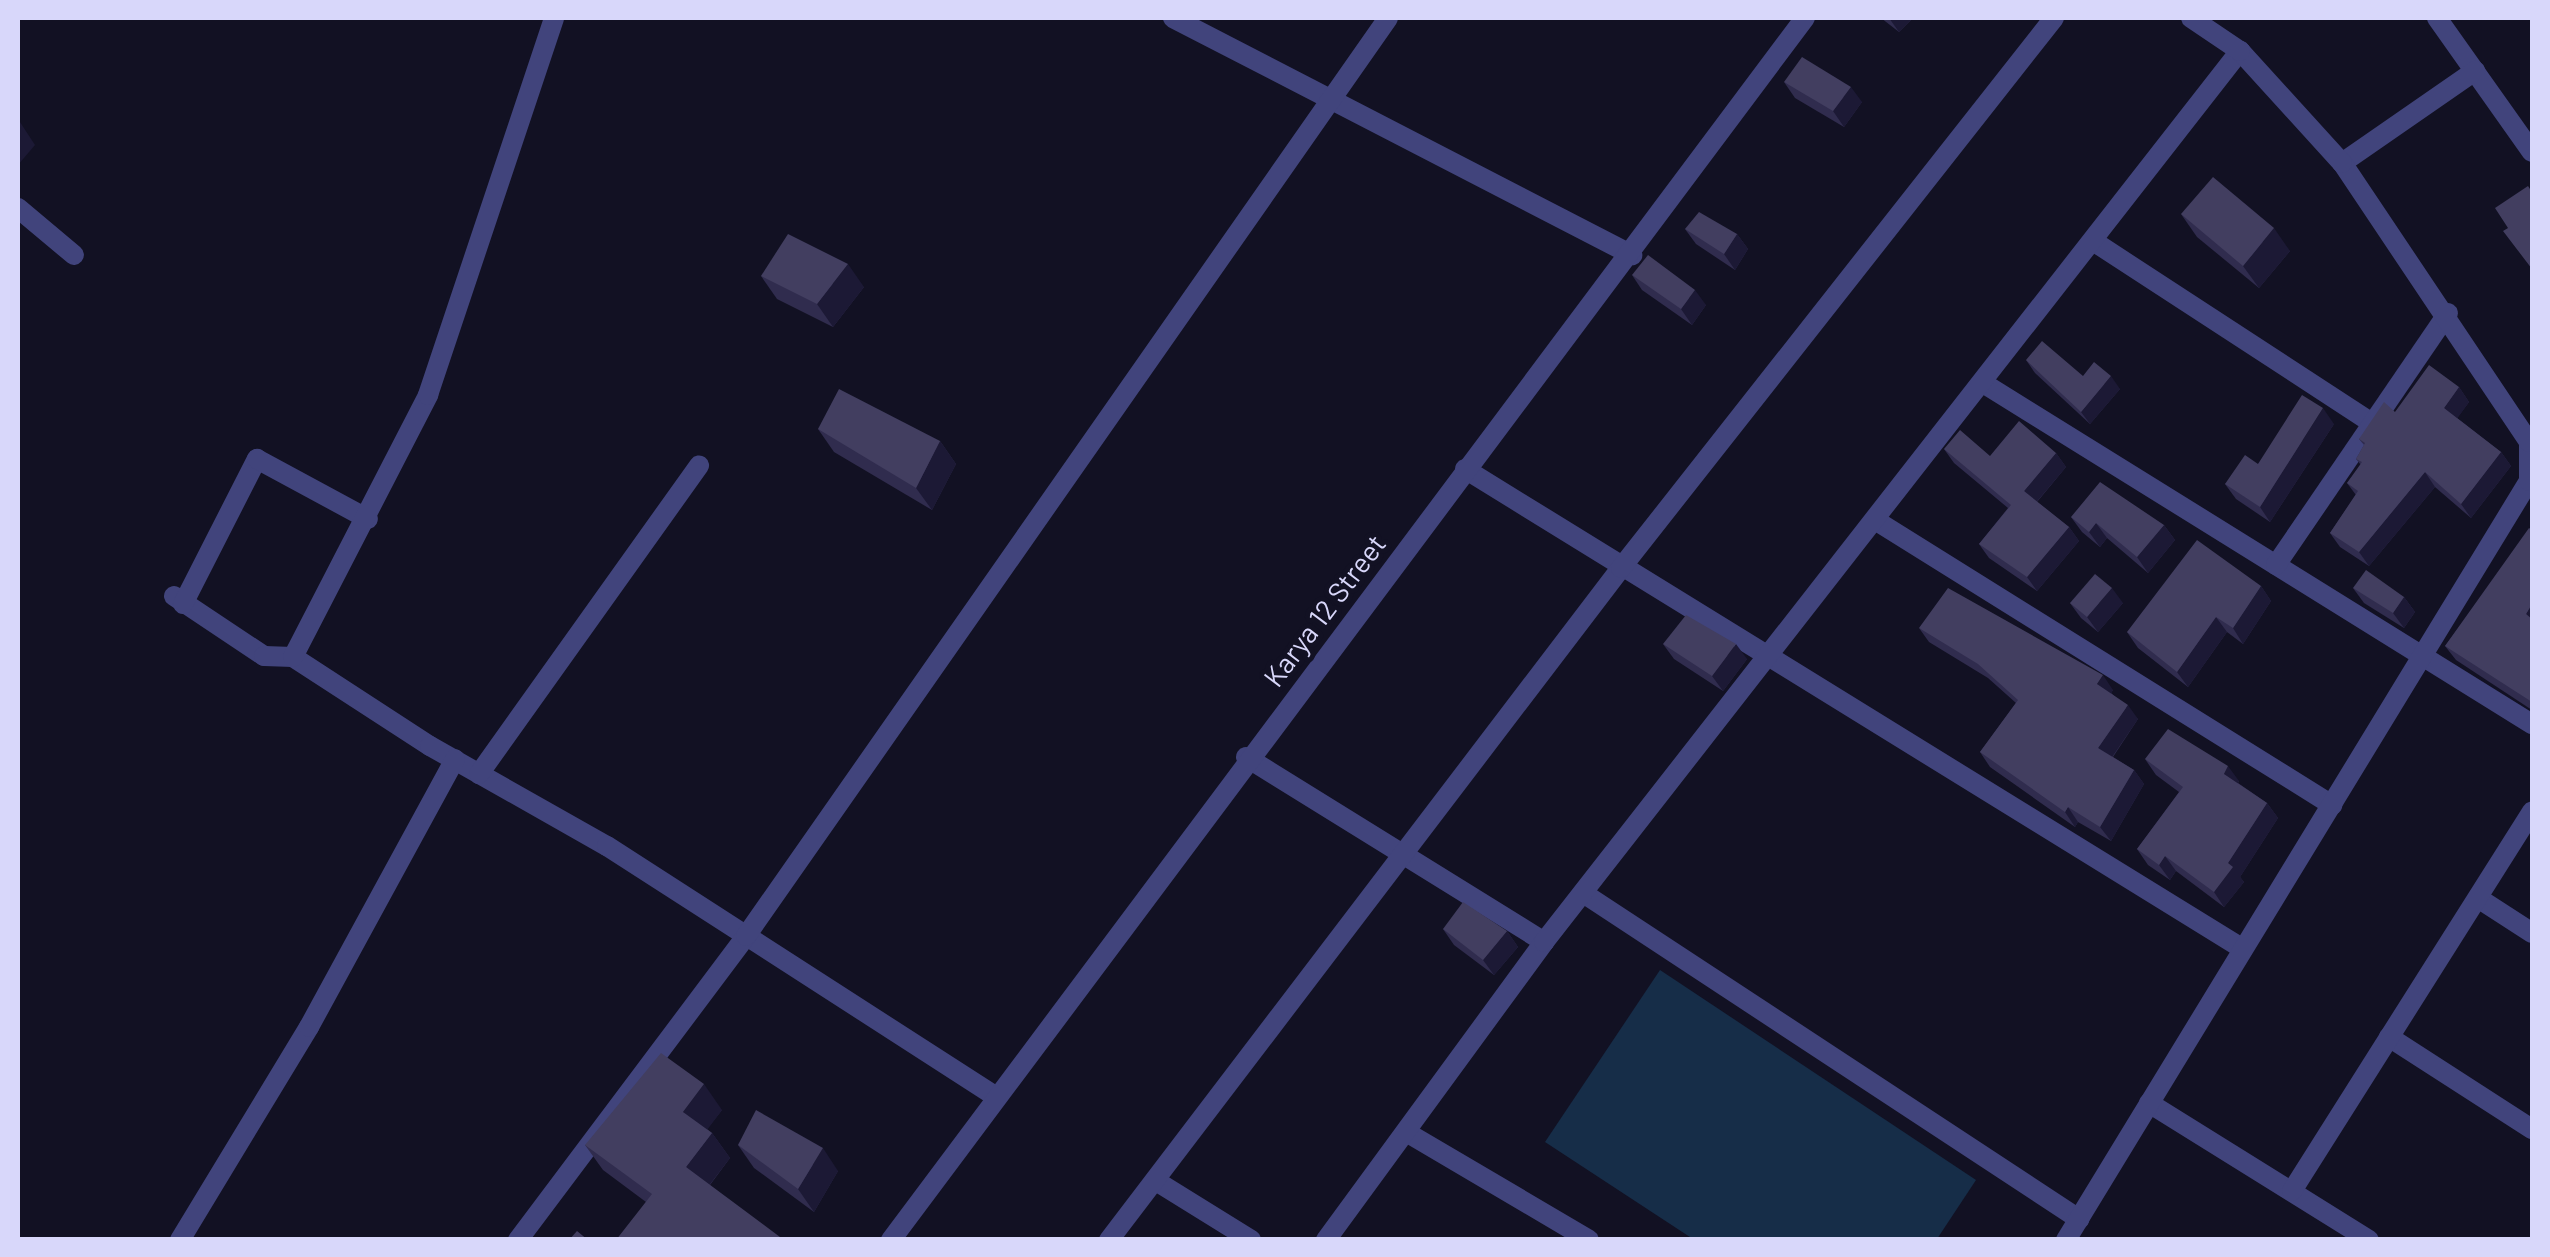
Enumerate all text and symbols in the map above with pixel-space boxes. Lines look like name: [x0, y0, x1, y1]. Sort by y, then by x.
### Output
street label: Karya 12 Street: [1256, 527, 1392, 693]

